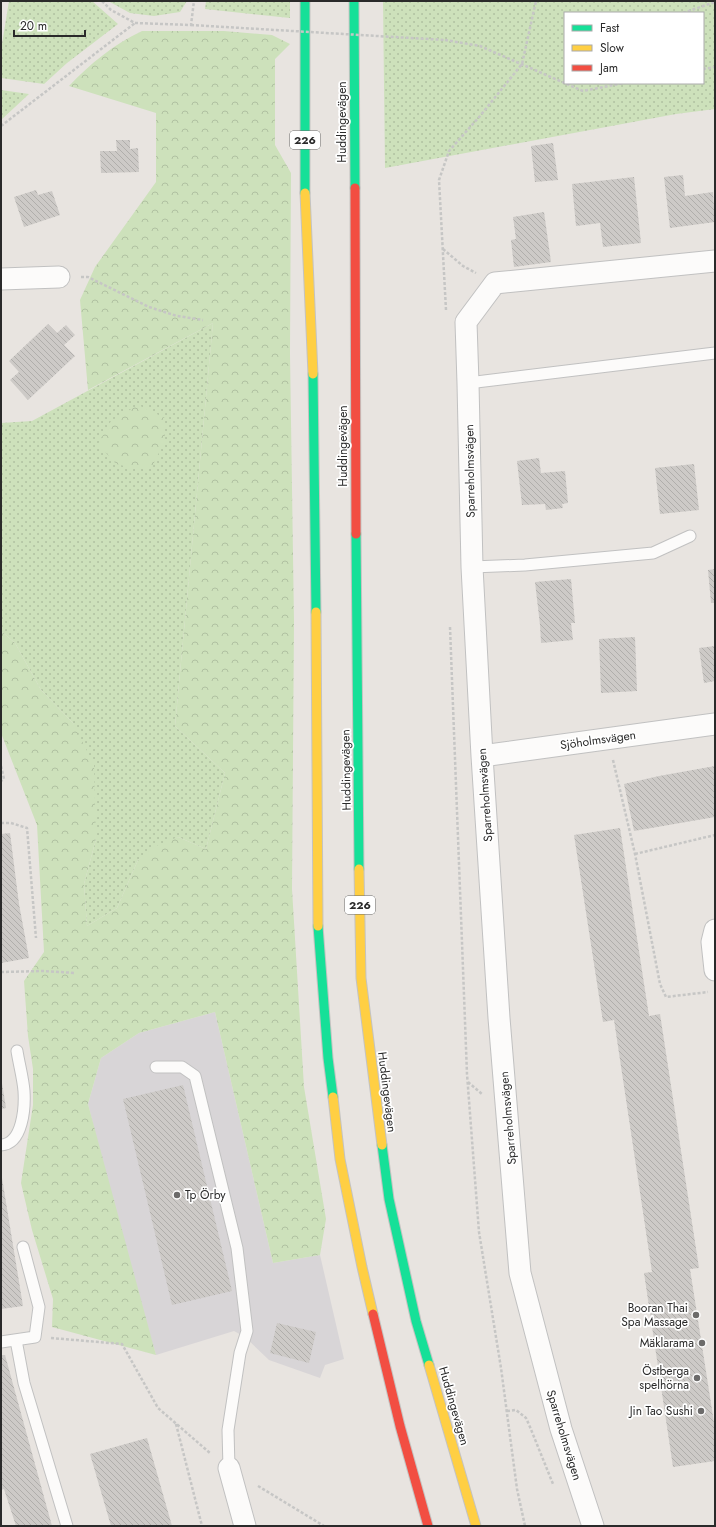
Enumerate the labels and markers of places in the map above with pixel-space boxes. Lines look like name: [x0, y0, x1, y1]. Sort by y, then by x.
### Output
place label: Tp Örby: [185, 1186, 226, 1204]
marker: Tp Örby: [172, 1190, 182, 1200]
place label: Booran Thai Spa Massage: [621, 1299, 688, 1331]
marker: Booran Thai Spa Massage: [691, 1310, 701, 1320]
place label: Mäklarama: [640, 1334, 694, 1352]
marker: Mäklarama: [697, 1338, 707, 1348]
place label: Östberga spelhörna: [639, 1362, 689, 1394]
marker: Östberga spelhörna: [692, 1373, 702, 1383]
place label: Jin Tao Sushi: [628, 1402, 693, 1420]
marker: Jin Tao Sushi: [696, 1406, 706, 1416]

